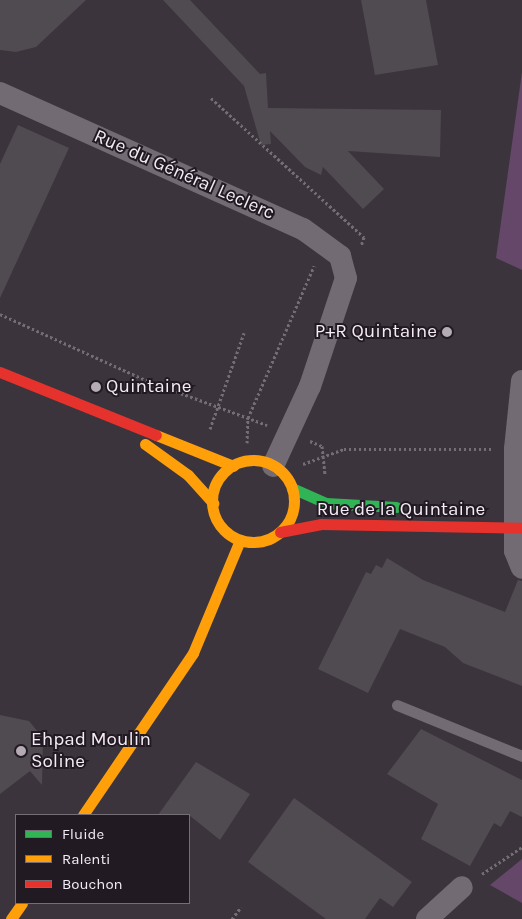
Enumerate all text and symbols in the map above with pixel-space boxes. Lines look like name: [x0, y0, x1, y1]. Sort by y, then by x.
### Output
street label: Rue du Général Leclerc: [90, 125, 278, 225]
place label: P+R Quintaine: [315, 321, 437, 343]
marker: P+R Quintaine: [441, 326, 453, 338]
place label: Quintaine: [106, 376, 191, 398]
marker: Quintaine: [90, 381, 102, 393]
street label: Rue de la Quintaine: [317, 499, 485, 521]
place label: Ehpad Moulin Soline: [31, 729, 151, 773]
marker: Ehpad Moulin Soline: [15, 745, 27, 757]
legend: [15, 814, 190, 904]
text: Fluide: [62, 825, 104, 843]
text: Ralenti: [62, 850, 111, 868]
text: Bouchon: [62, 875, 123, 893]

